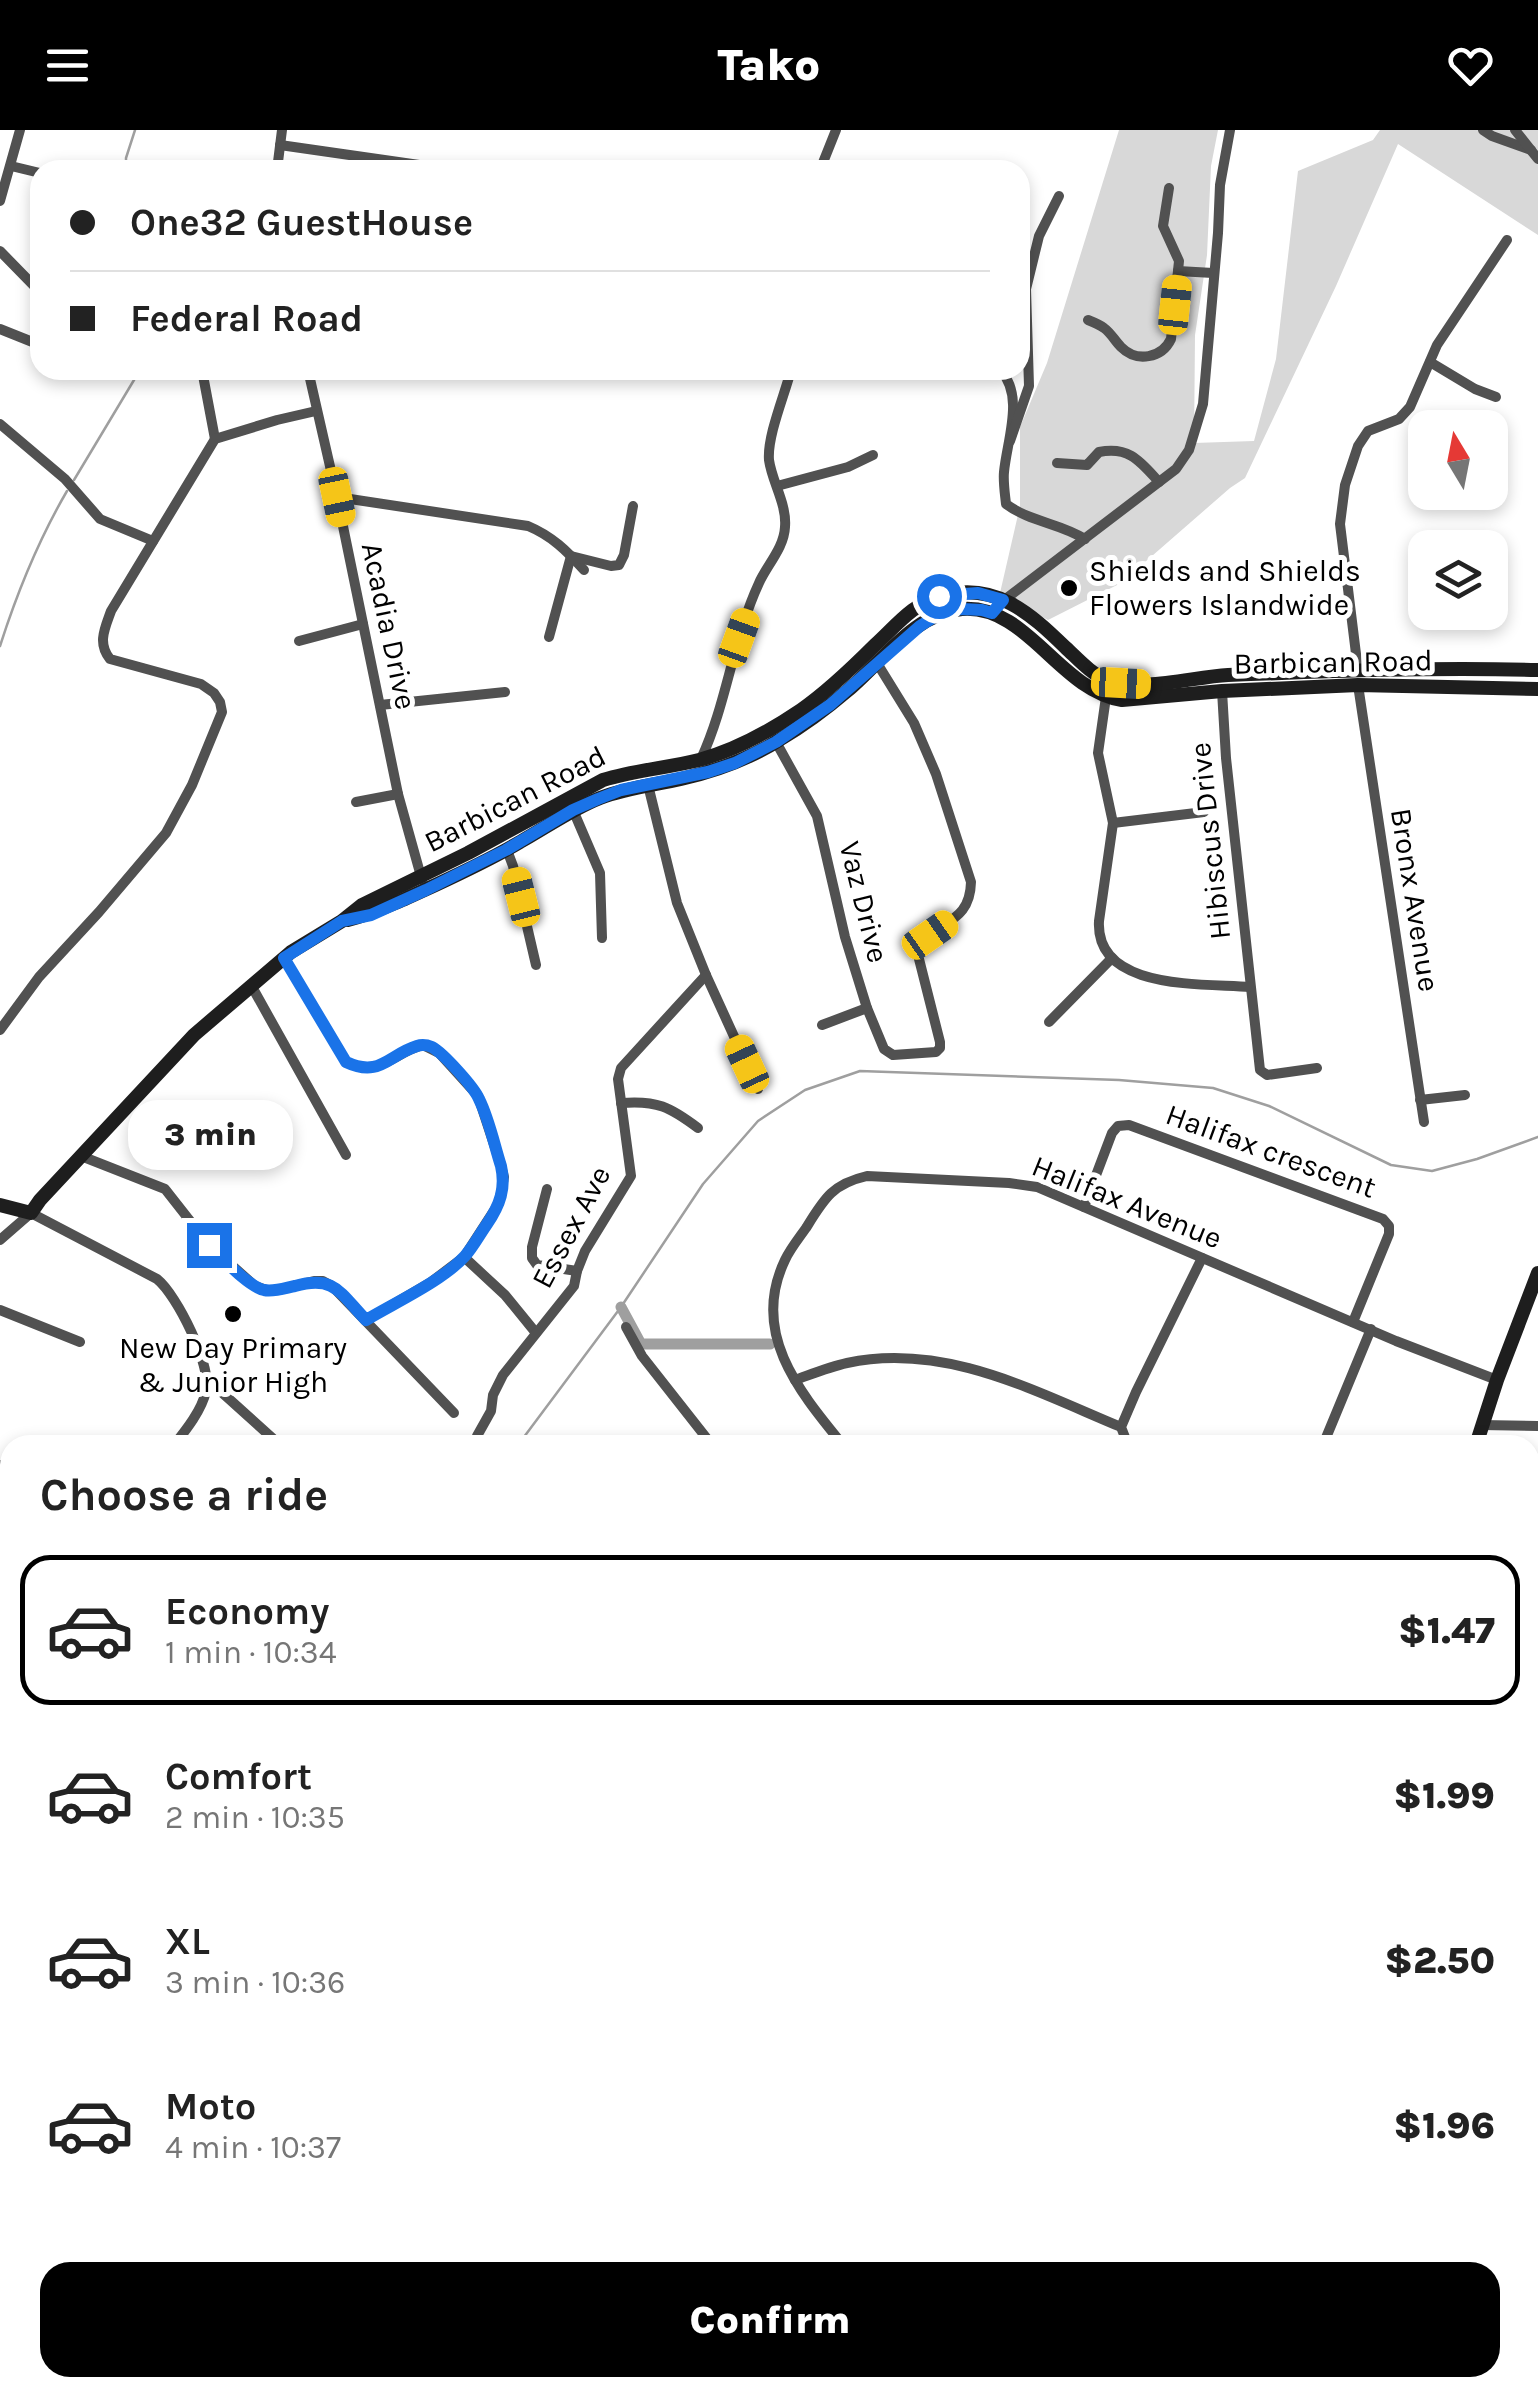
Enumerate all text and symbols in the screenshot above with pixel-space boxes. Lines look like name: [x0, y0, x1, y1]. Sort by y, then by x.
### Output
icon: menu: [40, 38, 95, 93]
icon: heart: [1443, 38, 1498, 93]
text: Tako: [717, 39, 821, 91]
text: One32 GuestHouse: [130, 200, 473, 245]
car: [1157, 274, 1193, 336]
text: Federal Road: [130, 296, 363, 341]
north arrow: [1408, 410, 1508, 510]
map controls: [1408, 410, 1508, 630]
car: [316, 465, 358, 529]
button: layers: [1408, 530, 1508, 630]
street label: Acadia Drive: [354, 539, 424, 713]
place label: Shields and Shields Flowers Islandwide: [1089, 553, 1361, 623]
route start: [917, 574, 962, 619]
marker: Shields and Shields Flowers Islandwide: [1058, 577, 1080, 599]
car: [715, 605, 763, 671]
street label: Barbican Road: [1233, 642, 1433, 682]
car: [1090, 666, 1152, 700]
street label: Barbican Road: [418, 738, 612, 860]
street label: Hibiscus Drive: [1182, 741, 1238, 941]
street label: Bronx Avenue: [1383, 806, 1447, 994]
street label: Vaz Drive: [832, 838, 896, 966]
car: [499, 864, 543, 930]
car: [897, 906, 963, 964]
car: [721, 1030, 773, 1098]
street label: Halifax crescent: [1161, 1096, 1381, 1206]
callout: 3 min: [126, 1100, 292, 1170]
text: 3 min: [164, 1116, 257, 1153]
street label: Halifax Avenue: [1027, 1147, 1227, 1257]
street label: Essex Ave: [524, 1160, 618, 1294]
route end: [187, 1223, 232, 1268]
marker: New Day Primary & Junior High: [222, 1303, 244, 1325]
place label: New Day Primary & Junior High: [119, 1330, 347, 1400]
text: Choose a ride: [40, 1469, 328, 1521]
icon: car: [45, 1585, 135, 1675]
text: Economy: [165, 1589, 329, 1634]
text: $1.47: [1398, 1608, 1495, 1653]
text: 1 min · 10:34: [165, 1634, 337, 1671]
icon: car: [45, 1750, 135, 1840]
text: Comfort: [165, 1754, 312, 1799]
text: $1.99: [1394, 1773, 1495, 1818]
text: 2 min · 10:35: [165, 1799, 345, 1836]
icon: car: [45, 1915, 135, 2005]
text: XL: [165, 1919, 210, 1964]
text: $2.50: [1384, 1938, 1495, 1983]
text: 3 min · 10:36: [165, 1964, 345, 2001]
icon: car: [45, 2080, 135, 2170]
text: Moto: [165, 2084, 256, 2129]
text: $1.96: [1393, 2103, 1495, 2148]
text: 4 min · 10:37: [165, 2129, 341, 2166]
button: Confirm: [40, 2262, 1500, 2377]

